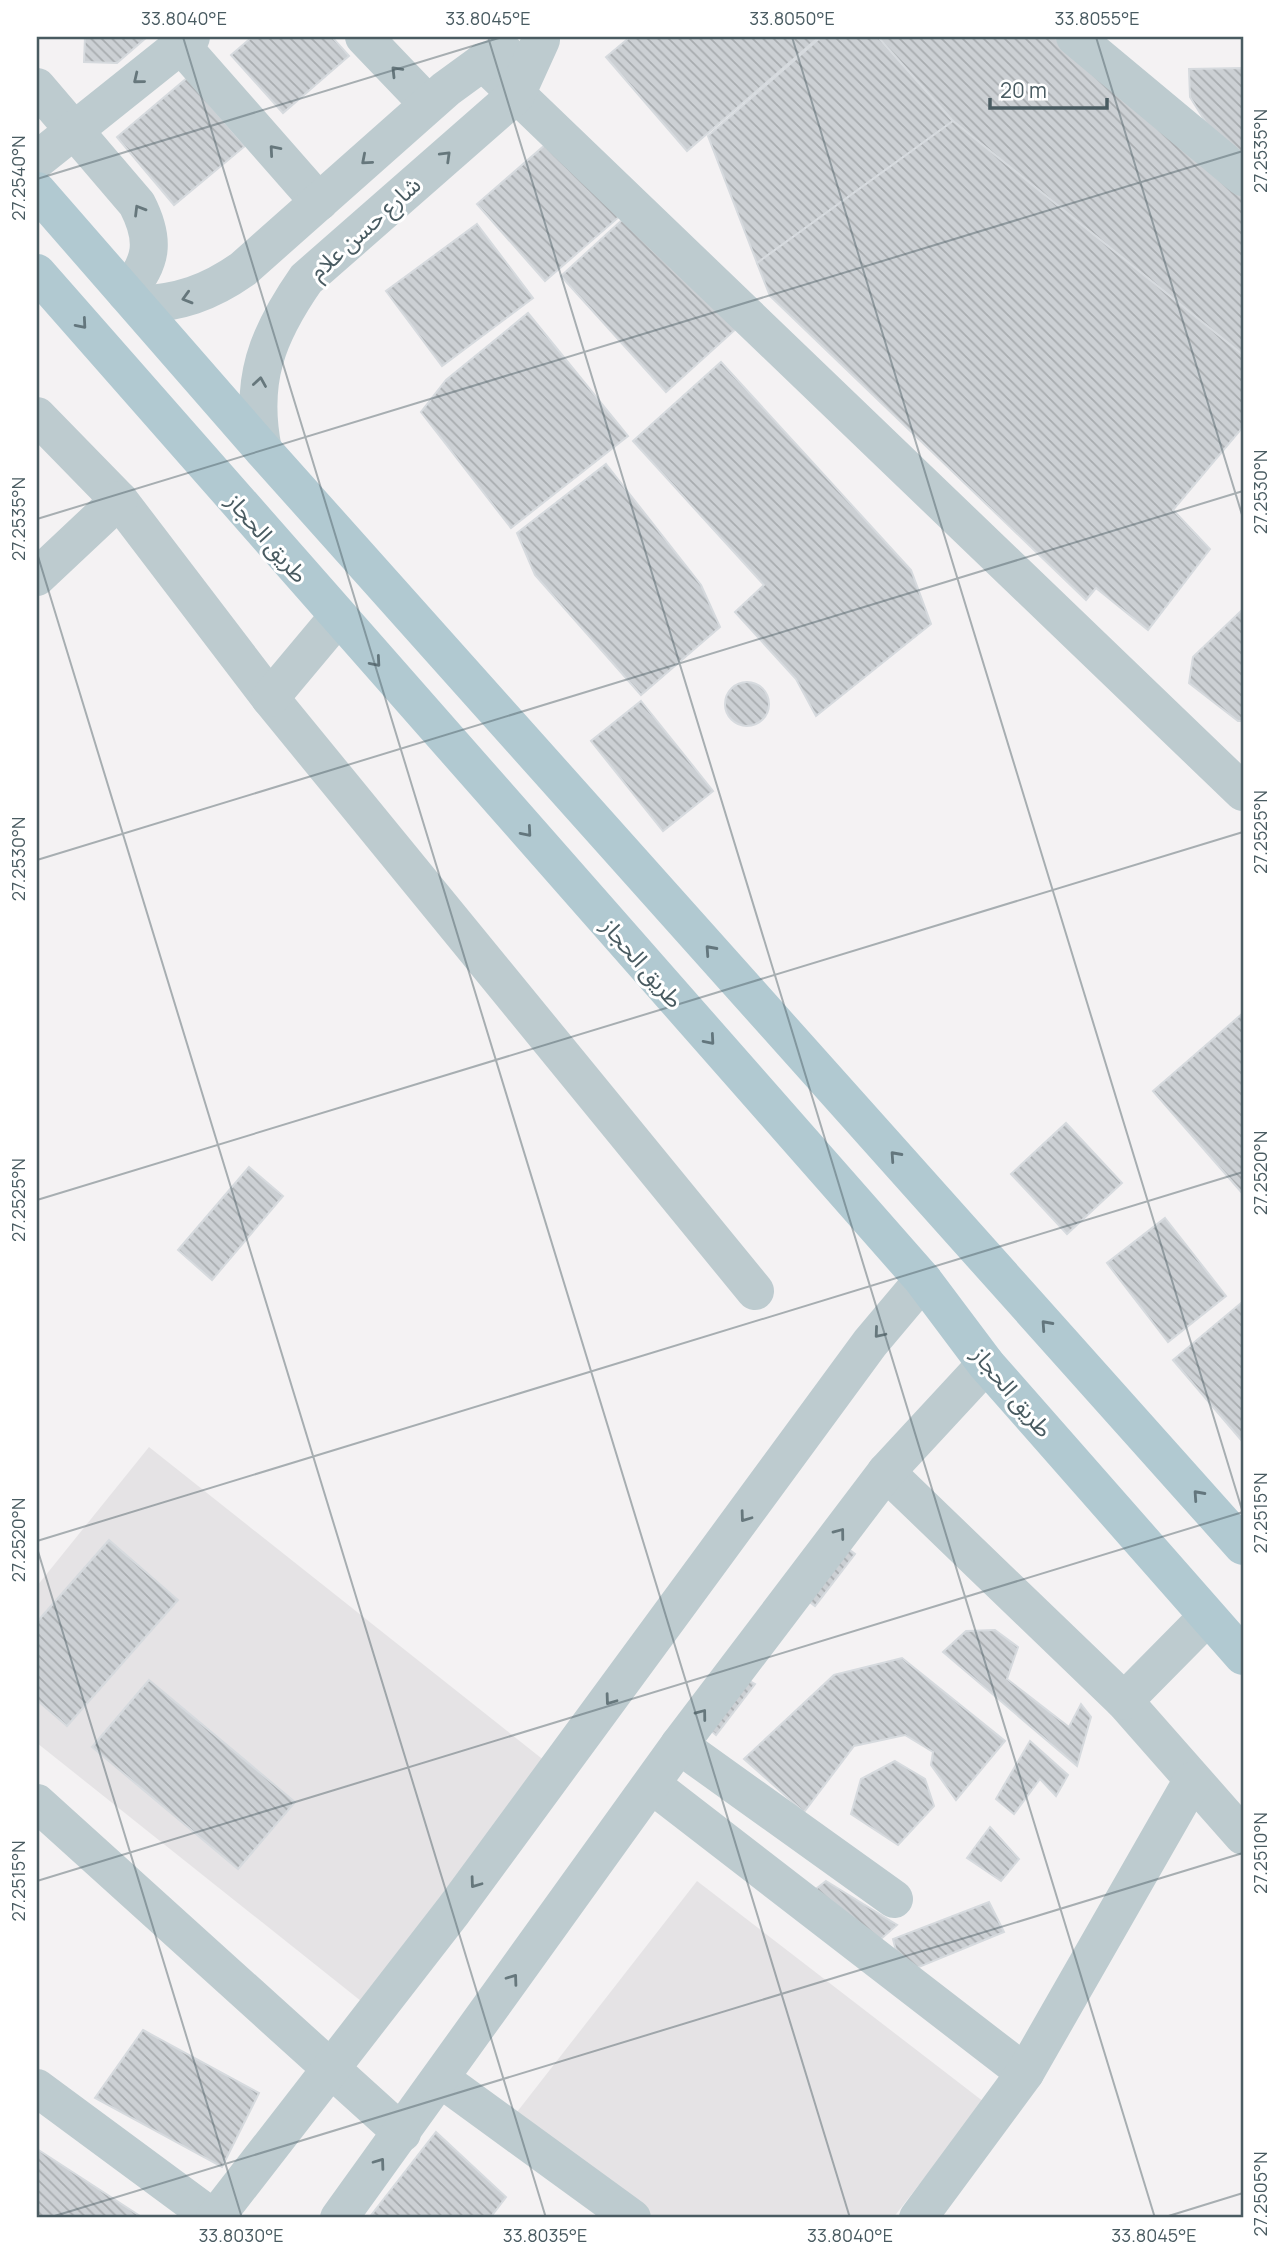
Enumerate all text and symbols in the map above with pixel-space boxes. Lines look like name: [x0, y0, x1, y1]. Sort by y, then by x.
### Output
text: 33.8040°E: [141, 6, 227, 30]
text: 33.8045°E: [445, 6, 531, 30]
text: 33.8050°E: [749, 6, 835, 30]
text: 33.8055°E: [1054, 6, 1140, 30]
one-way arrow: [391, 66, 404, 79]
scale bar: [990, 66, 1107, 110]
one-way arrow: [133, 71, 146, 84]
text: 20 m: [1000, 76, 1047, 104]
text: 27.2535°N: [1248, 109, 1272, 193]
text: 27.2540°N: [6, 135, 30, 221]
one-way arrow: [270, 146, 282, 159]
one-way arrow: [437, 151, 450, 164]
one-way arrow: [361, 152, 374, 165]
street label: شارع حسن علام: [301, 168, 429, 288]
one-way arrow: [135, 205, 148, 218]
one-way arrow: [181, 290, 193, 304]
one-way arrow: [74, 316, 86, 329]
one-way arrow: [252, 376, 267, 388]
text: 27.2530°N: [1248, 450, 1272, 534]
text: 27.2535°N: [6, 477, 30, 561]
street label: طريق الحجاز: [219, 485, 316, 589]
one-way arrow: [368, 654, 380, 667]
text: 27.2525°N: [1248, 790, 1272, 874]
text: 27.2530°N: [6, 817, 30, 901]
one-way arrow: [519, 824, 531, 837]
street label: طريق الحجاز: [594, 910, 691, 1014]
one-way arrow: [706, 945, 718, 958]
one-way arrow: [702, 1031, 714, 1044]
text: 27.2520°N: [1248, 1131, 1272, 1215]
one-way arrow: [890, 1151, 903, 1164]
text: 27.2525°N: [6, 1158, 30, 1242]
one-way arrow: [1042, 1321, 1054, 1334]
one-way arrow: [875, 1324, 887, 1337]
street label: طريق الحجاز: [965, 1338, 1060, 1444]
text: 27.2515°N: [1248, 1472, 1272, 1554]
one-way arrow: [1194, 1490, 1206, 1503]
text: 27.2520°N: [6, 1498, 30, 1582]
one-way arrow: [741, 1509, 753, 1521]
one-way arrow: [832, 1529, 844, 1541]
one-way arrow: [606, 1692, 618, 1704]
one-way arrow: [694, 1710, 707, 1722]
text: 27.2510°N: [1248, 1812, 1272, 1894]
text: 27.2515°N: [6, 1840, 30, 1922]
one-way arrow: [470, 1875, 483, 1887]
one-way arrow: [505, 1974, 517, 1987]
text: 27.2505°N: [1248, 2151, 1272, 2237]
one-way arrow: [371, 2158, 384, 2171]
text: 33.8030°E: [198, 2223, 284, 2247]
text: 33.8035°E: [503, 2223, 587, 2247]
text: 33.8040°E: [807, 2223, 893, 2247]
text: 33.8045°E: [1111, 2223, 1197, 2247]

